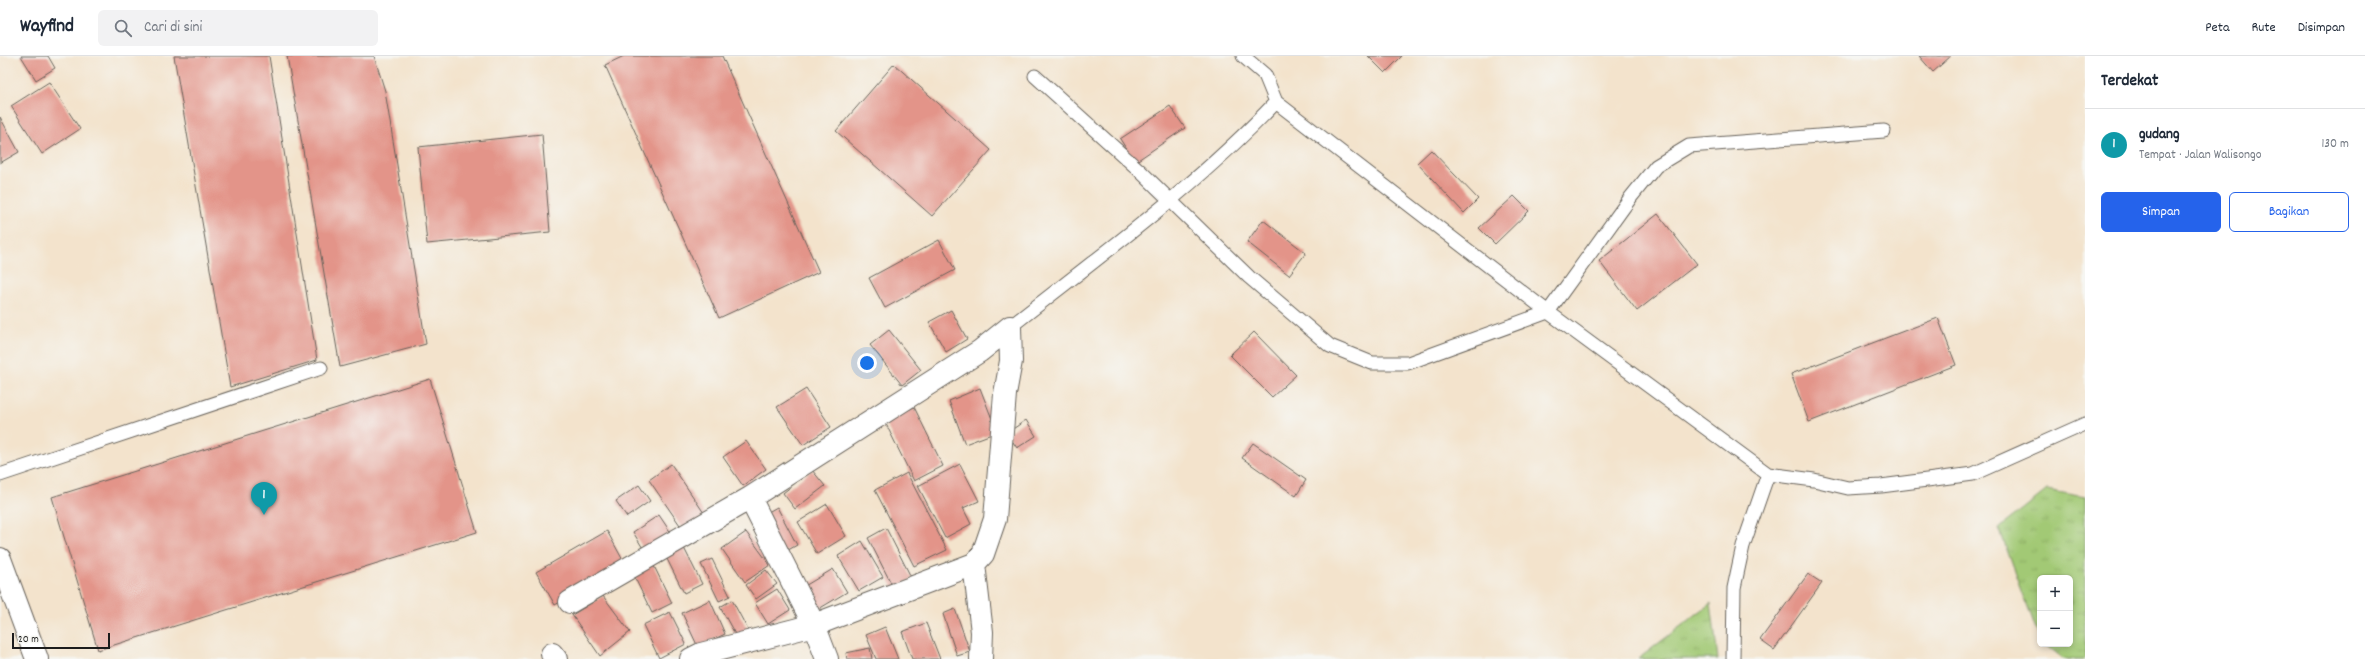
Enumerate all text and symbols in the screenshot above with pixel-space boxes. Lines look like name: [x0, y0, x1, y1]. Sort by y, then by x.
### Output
search box: [98, 10, 378, 46]
text: Wayfind: [20, 14, 74, 41]
icon: search: [112, 17, 134, 39]
text: Cari di sini: [144, 17, 202, 39]
text: Peta: [2205, 18, 2229, 38]
text: Rute: [2251, 18, 2276, 38]
text: Disimpan: [2298, 18, 2345, 38]
text: Terdekat: [2101, 70, 2158, 94]
text: gudang: [2139, 124, 2180, 146]
text: 1: [2113, 135, 2115, 154]
text: 130 m: [2321, 135, 2349, 154]
text: Tempat · Jalan Walisongo: [2139, 146, 2261, 165]
button: Simpan: [2101, 192, 2221, 232]
button: Bagikan: [2229, 192, 2349, 232]
your location: [857, 353, 877, 373]
pin: 1: [251, 482, 277, 515]
map controls: [2037, 575, 2073, 647]
button: +: [2037, 575, 2073, 611]
button: −: [2037, 611, 2073, 647]
scale bar: [12, 631, 110, 650]
text: 20 m: [18, 632, 39, 648]

